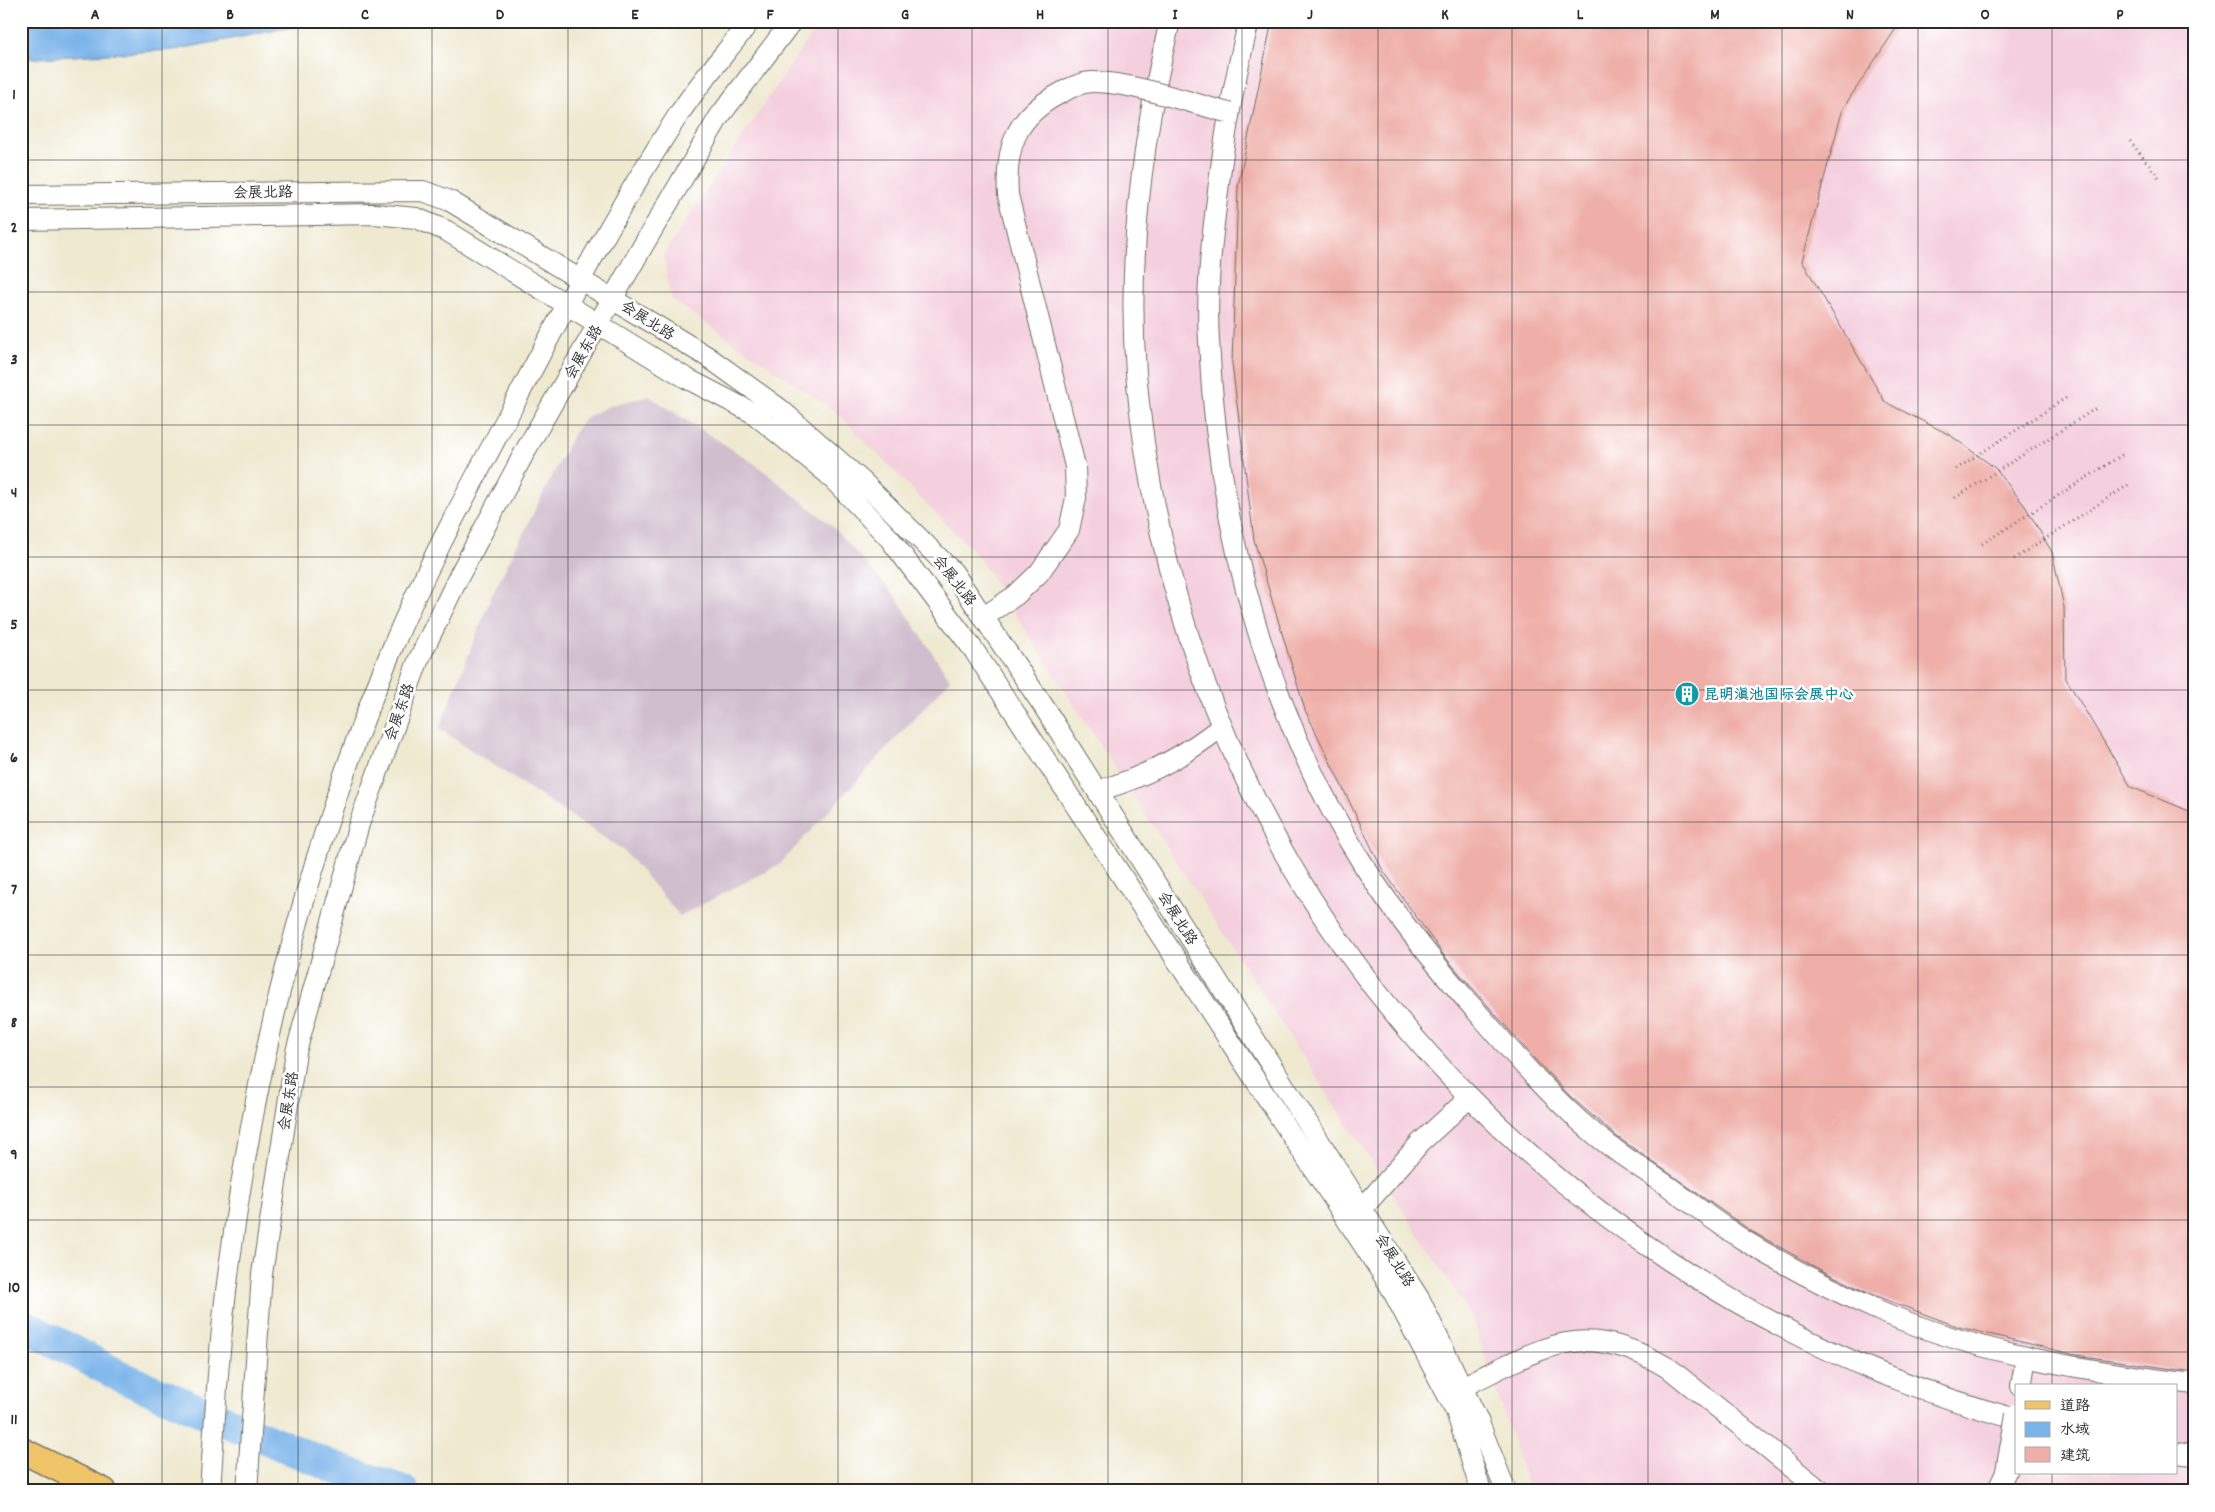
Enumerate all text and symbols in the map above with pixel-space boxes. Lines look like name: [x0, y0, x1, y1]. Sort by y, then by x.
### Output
text: A: [91, 4, 100, 27]
text: B: [226, 4, 234, 27]
text: C: [361, 4, 369, 27]
text: D: [496, 4, 505, 27]
text: E: [631, 4, 639, 27]
text: F: [766, 4, 774, 27]
text: G: [901, 4, 909, 27]
text: H: [1036, 4, 1044, 27]
text: I: [1173, 4, 1179, 27]
text: J: [1307, 4, 1313, 27]
text: K: [1441, 4, 1449, 27]
text: L: [1577, 4, 1584, 27]
text: M: [1710, 4, 1720, 27]
text: N: [1846, 4, 1854, 27]
text: O: [1980, 4, 1990, 27]
text: P: [2116, 4, 2124, 27]
text: 1: [12, 84, 16, 107]
street label: 会展北路: [233, 182, 293, 206]
text: 2: [11, 217, 18, 240]
street label: 会展北路: [616, 296, 678, 347]
street label: 会展东路: [560, 322, 609, 384]
text: 3: [10, 349, 18, 372]
text: 4: [11, 482, 17, 505]
street label: 会展北路: [926, 551, 981, 612]
text: 5: [10, 614, 18, 637]
street label: 会展东路: [380, 681, 421, 745]
building icon: 昆明滇池国际会展中心: [1674, 681, 1700, 707]
place label: 昆明滇池国际会展中心: [1704, 685, 1854, 707]
text: 6: [10, 747, 18, 770]
text: 7: [11, 879, 17, 902]
street label: 会展北路: [1151, 888, 1202, 950]
text: 8: [11, 1012, 18, 1035]
street label: 会展东路: [274, 1070, 306, 1133]
text: 9: [10, 1144, 18, 1167]
street label: 会展北路: [1368, 1230, 1419, 1292]
text: 10: [8, 1277, 20, 1300]
legend: [2015, 1384, 2178, 1474]
text: 道路: [2060, 1396, 2090, 1418]
text: 11: [10, 1409, 18, 1432]
text: 水域: [2060, 1420, 2090, 1442]
text: 建筑: [2060, 1446, 2090, 1468]

